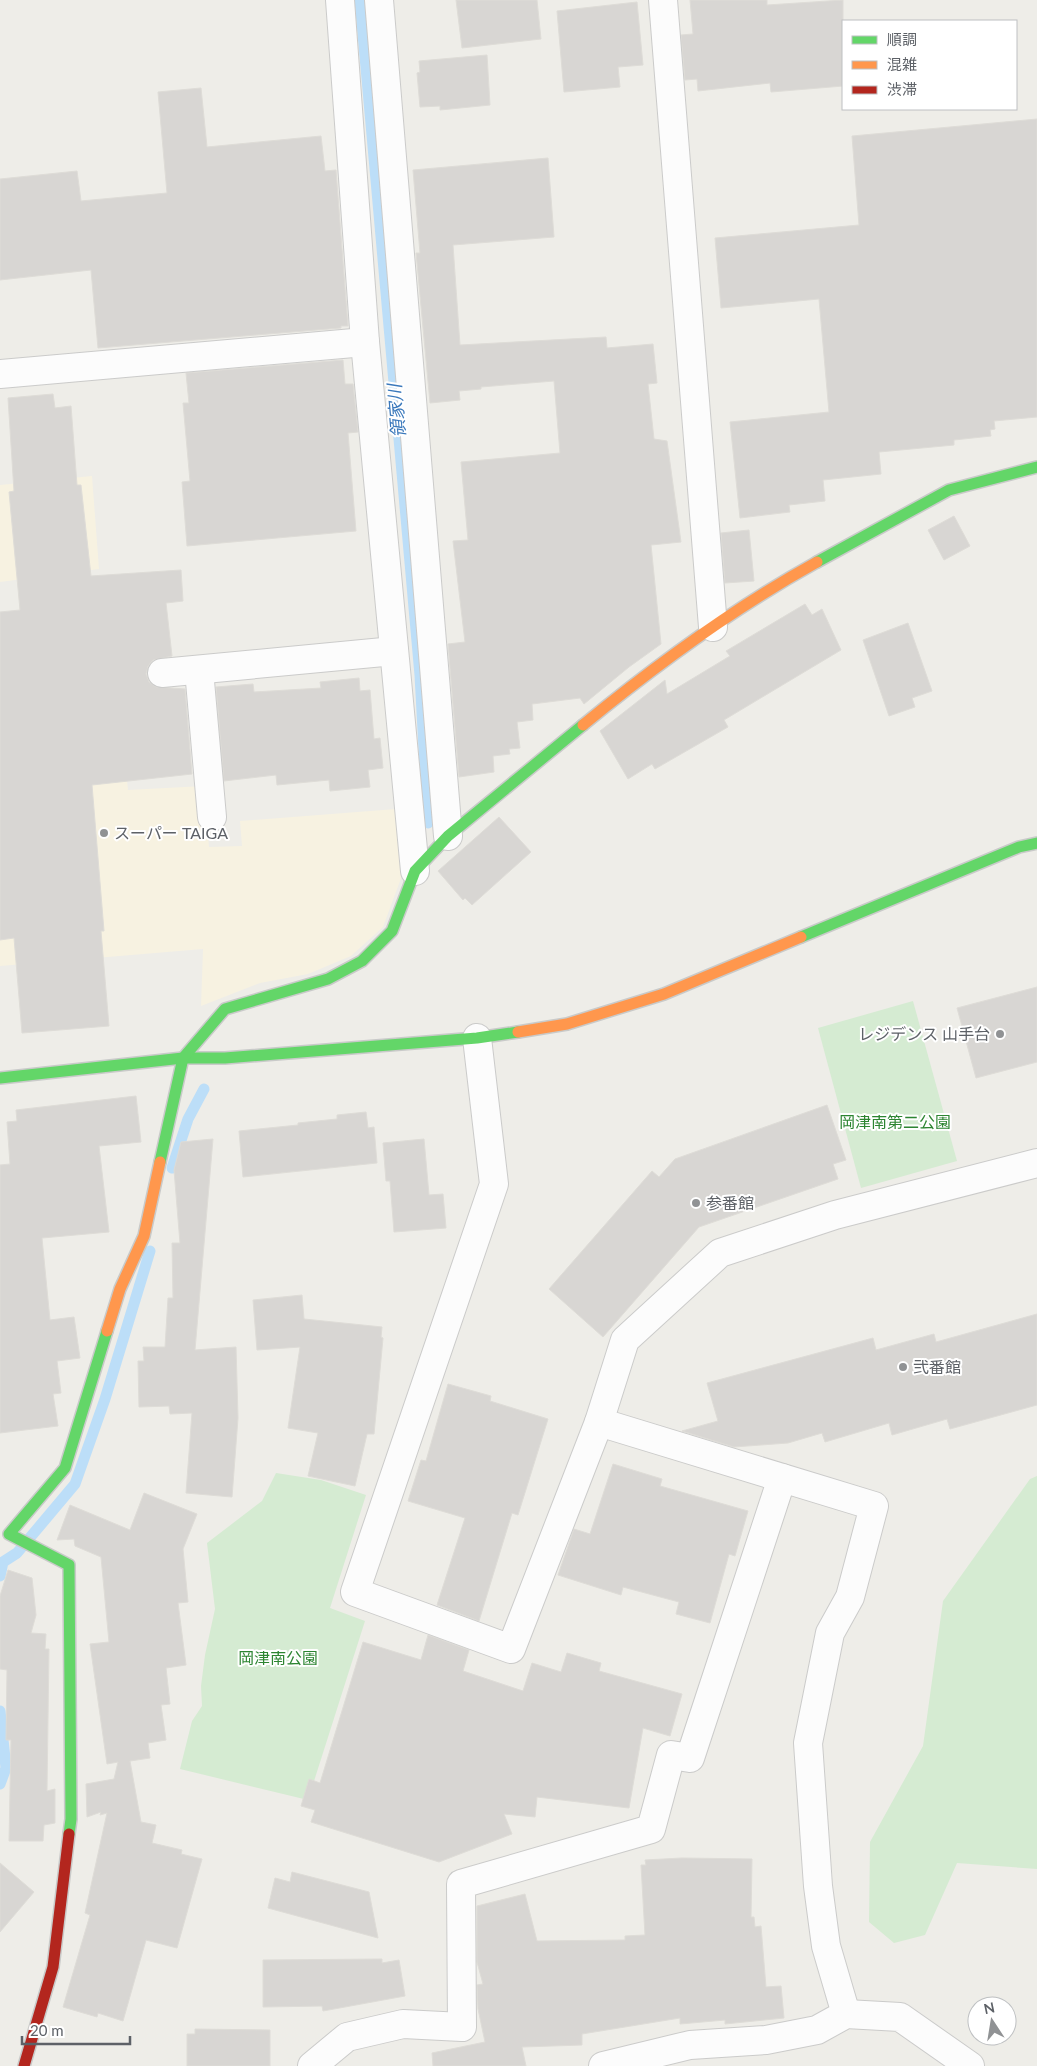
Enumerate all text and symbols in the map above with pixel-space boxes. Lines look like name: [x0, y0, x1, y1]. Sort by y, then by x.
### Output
legend: [842, 20, 1017, 110]
text: 順調: [887, 30, 917, 48]
text: 混雑: [887, 55, 917, 73]
text: 渋滞: [887, 80, 917, 98]
water label: 領家川: [383, 381, 409, 439]
place label: スーパー TAIGA: [114, 823, 228, 842]
marker: スーパー TAIGA: [98, 827, 110, 839]
place label: レジデンス 山手台: [858, 1024, 990, 1043]
marker: レジデンス 山手台: [994, 1028, 1006, 1040]
park label: 岡津南第二公園: [839, 1112, 951, 1131]
place label: 参番館: [706, 1193, 754, 1212]
marker: 参番館: [690, 1197, 702, 1209]
place label: 弐番館: [913, 1357, 961, 1376]
marker: 弐番館: [897, 1361, 909, 1373]
park label: 岡津南公園: [238, 1648, 318, 1667]
north arrow: [967, 1996, 1017, 2046]
text: N: [982, 1998, 996, 2017]
scale bar: [22, 2014, 130, 2046]
text: 20 m: [30, 2021, 64, 2039]

